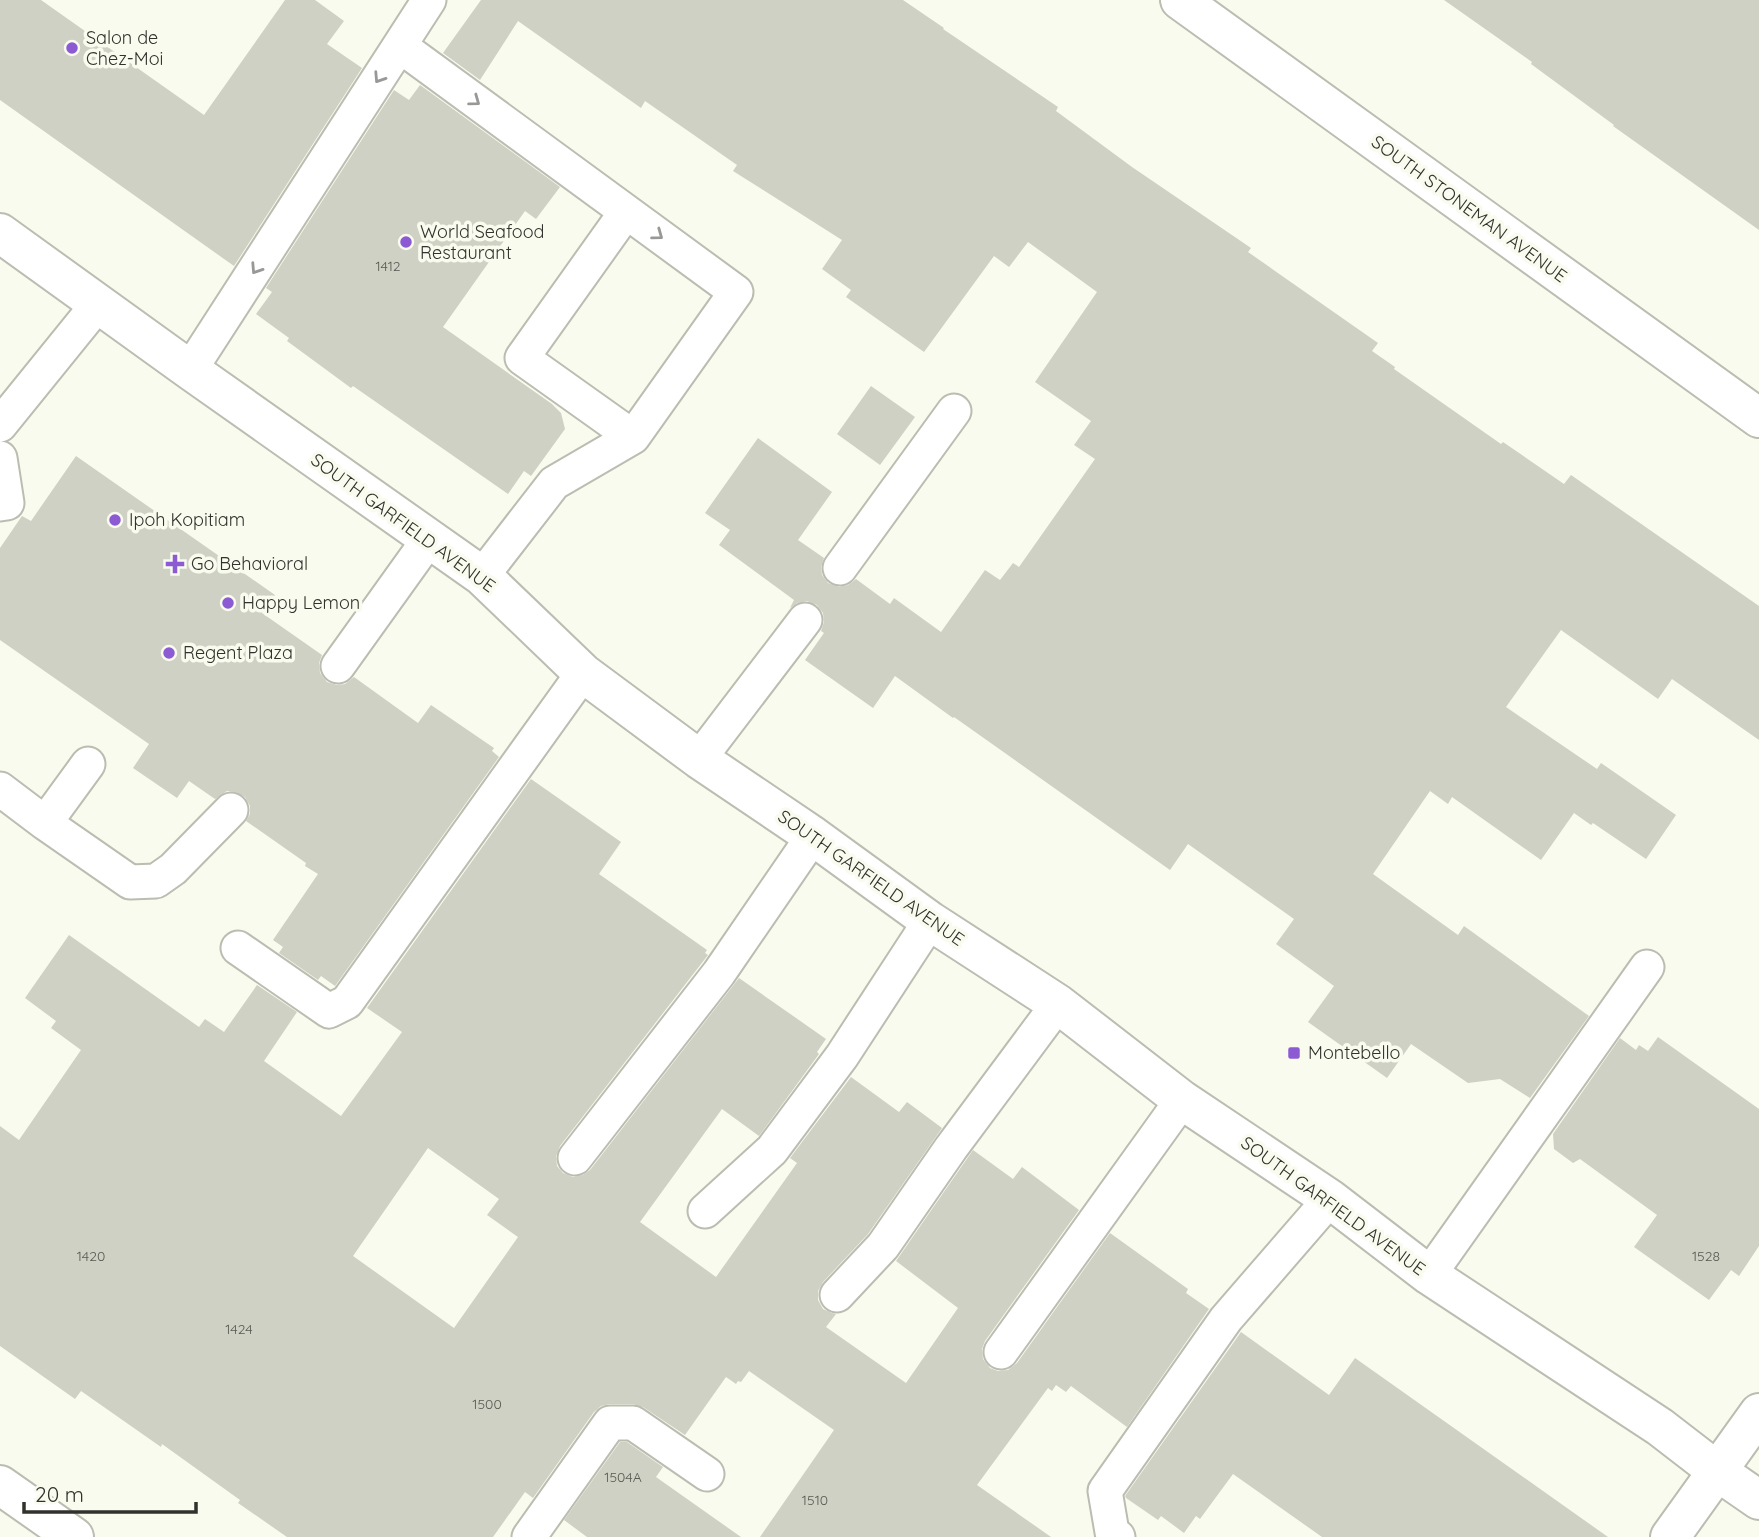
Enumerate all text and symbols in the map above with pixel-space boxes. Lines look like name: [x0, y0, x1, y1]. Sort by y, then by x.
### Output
place label: Salon de Chez-Moi: [86, 26, 163, 70]
marker: Salon de Chez-Moi: [64, 40, 80, 56]
one-way arrow: [375, 70, 388, 83]
one-way arrow: [467, 92, 480, 105]
street label: SOUTH STONEMAN AVENUE: [1367, 130, 1572, 287]
place label: World Seafood Restaurant: [420, 220, 544, 264]
one-way arrow: [650, 227, 663, 239]
marker: World Seafood Restaurant: [398, 234, 414, 250]
house number: 1412: [375, 257, 401, 275]
one-way arrow: [251, 261, 264, 274]
street label: SOUTH GARFIELD AVENUE: [307, 448, 500, 597]
place label: Ipoh Kopitiam: [129, 508, 245, 531]
marker: Ipoh Kopitiam: [107, 512, 123, 528]
place label: Go Behavioral: [191, 552, 308, 575]
marker: Go Behavioral: [165, 554, 185, 574]
place label: Happy Lemon: [242, 591, 360, 614]
marker: Happy Lemon: [220, 595, 236, 611]
place label: Regent Plaza: [183, 641, 293, 664]
marker: Regent Plaza: [161, 645, 177, 661]
street label: SOUTH GARFIELD AVENUE: [774, 804, 969, 951]
place label: Montebello: [1308, 1041, 1400, 1064]
marker: Montebello: [1286, 1045, 1302, 1061]
street label: SOUTH GARFIELD AVENUE: [1237, 1131, 1430, 1280]
house number: 1420: [77, 1247, 105, 1265]
house number: 1528: [1692, 1247, 1720, 1265]
house number: 1424: [225, 1320, 253, 1338]
house number: 1500: [472, 1395, 502, 1413]
house number: 1504A: [604, 1468, 642, 1486]
scale bar: [24, 1470, 196, 1514]
text: 20 m: [35, 1481, 84, 1507]
house number: 1510: [802, 1491, 828, 1509]

